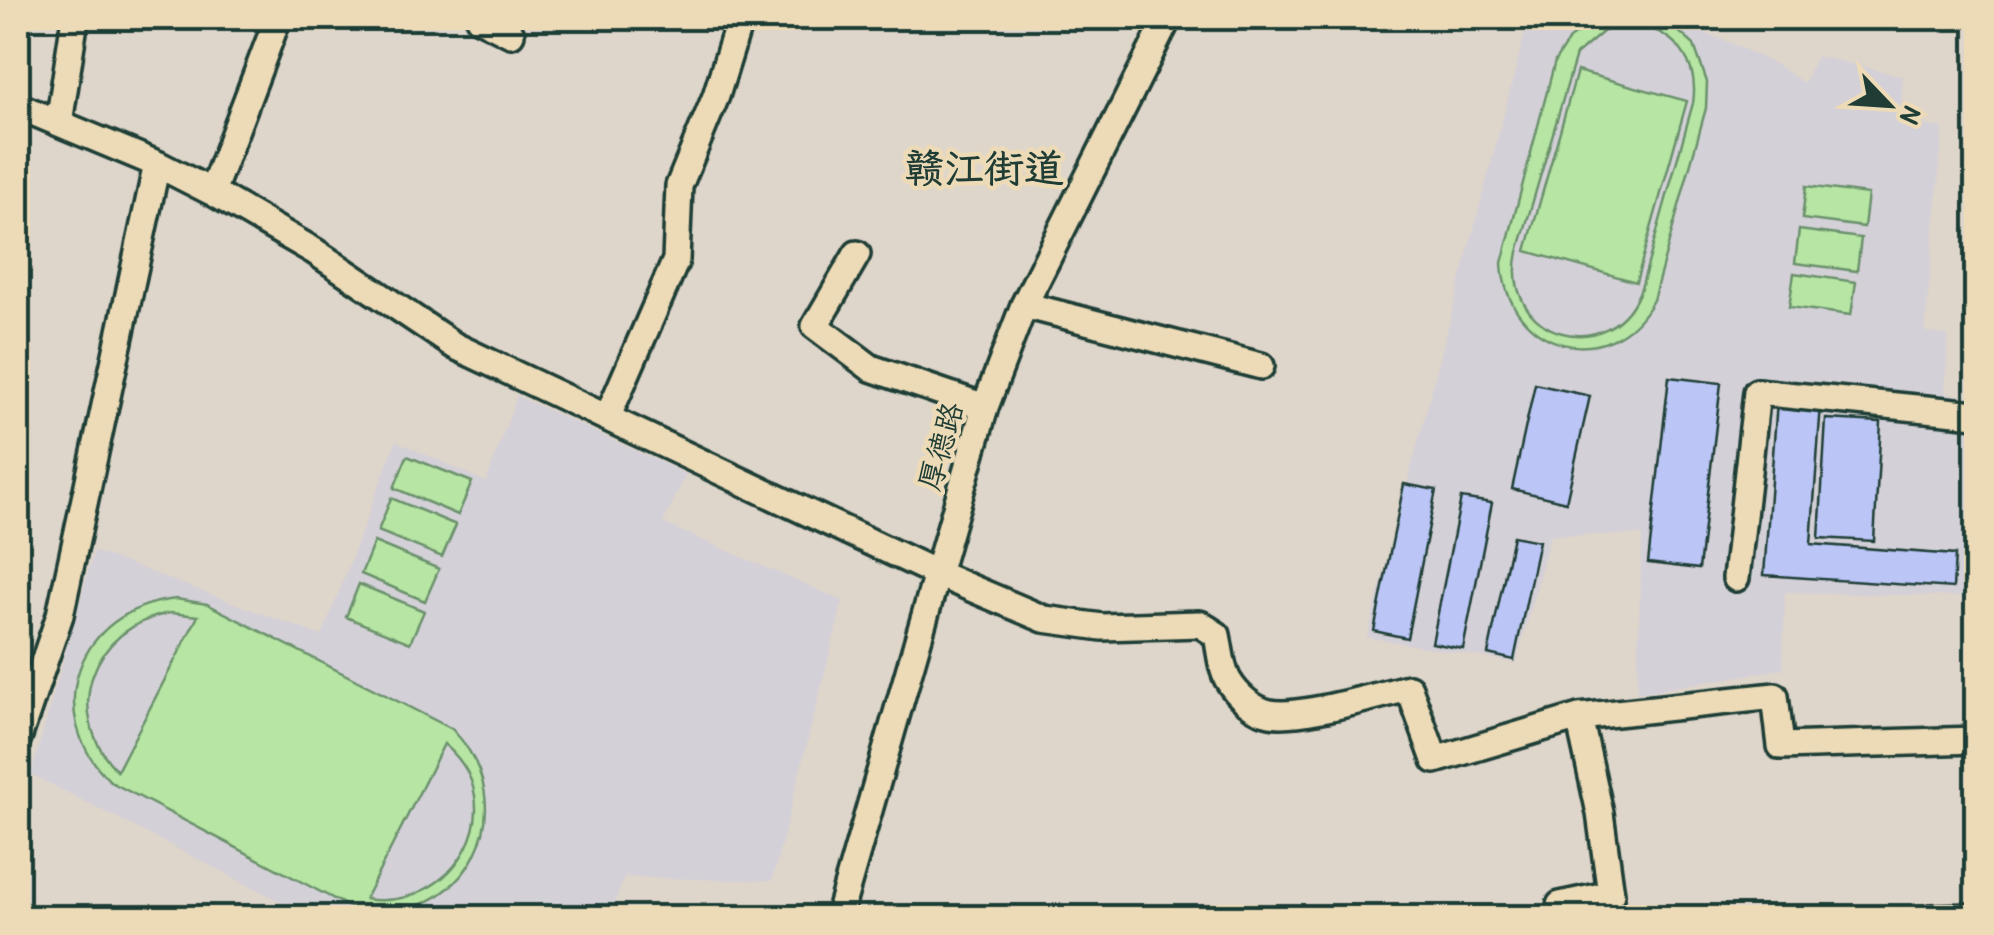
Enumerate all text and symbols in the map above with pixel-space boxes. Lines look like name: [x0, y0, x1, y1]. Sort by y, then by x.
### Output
north arrow: [1839, 55, 1939, 155]
text: N: [1891, 101, 1932, 130]
district label: 赣江街道: [904, 140, 1064, 194]
street label: 厚德路: [908, 397, 972, 495]

